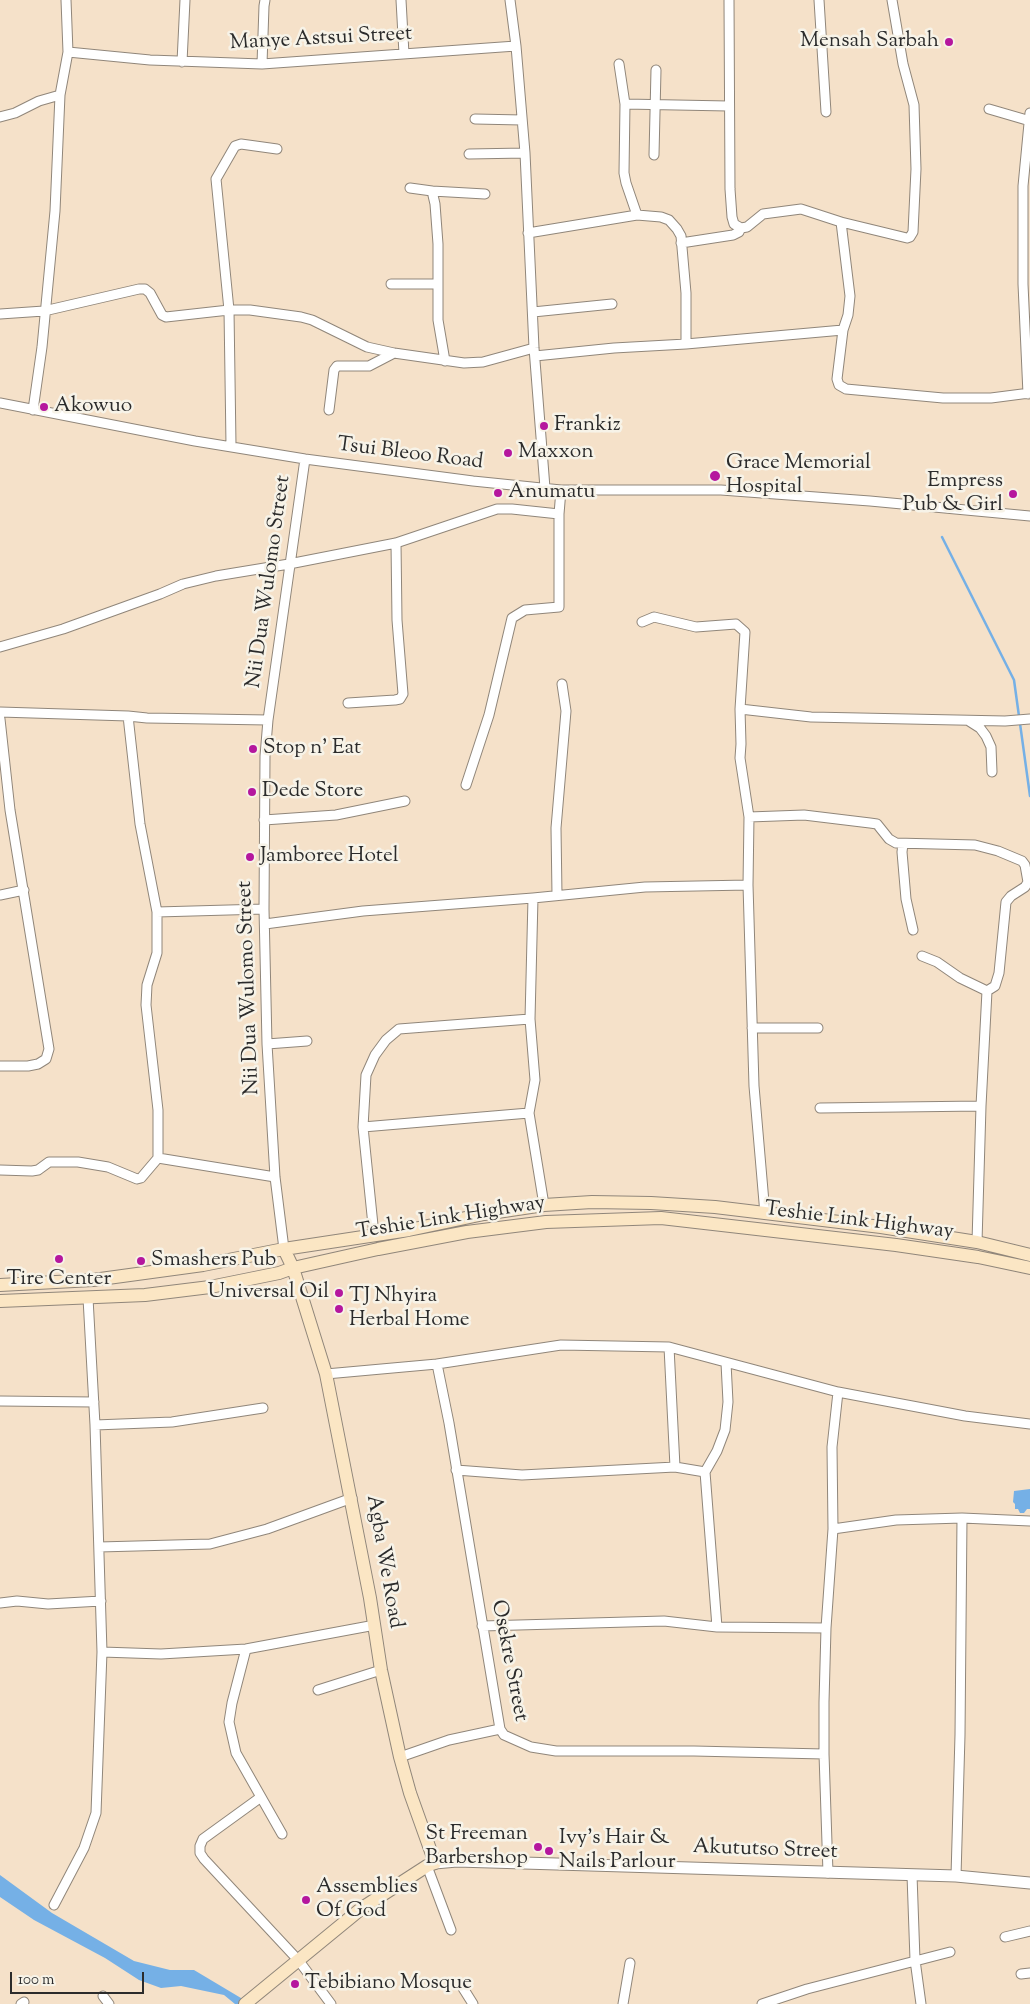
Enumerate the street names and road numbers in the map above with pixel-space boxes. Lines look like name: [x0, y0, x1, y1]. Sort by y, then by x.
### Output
street label: Manye Astsui Street: [229, 23, 413, 57]
street label: Tsui Bleoo Road: [336, 434, 484, 476]
street label: Nii Dua Wulomo Street: [243, 474, 297, 690]
street label: Nii Dua Wulomo Street: [234, 880, 266, 1096]
street label: Teshie Link Highway: [355, 1192, 547, 1246]
street label: Teshie Link Highway: [763, 1198, 955, 1246]
street label: Agba We Road: [359, 1493, 407, 1631]
street label: Osekre Street: [484, 1598, 532, 1724]
street label: Akututso Street: [692, 1836, 838, 1866]

